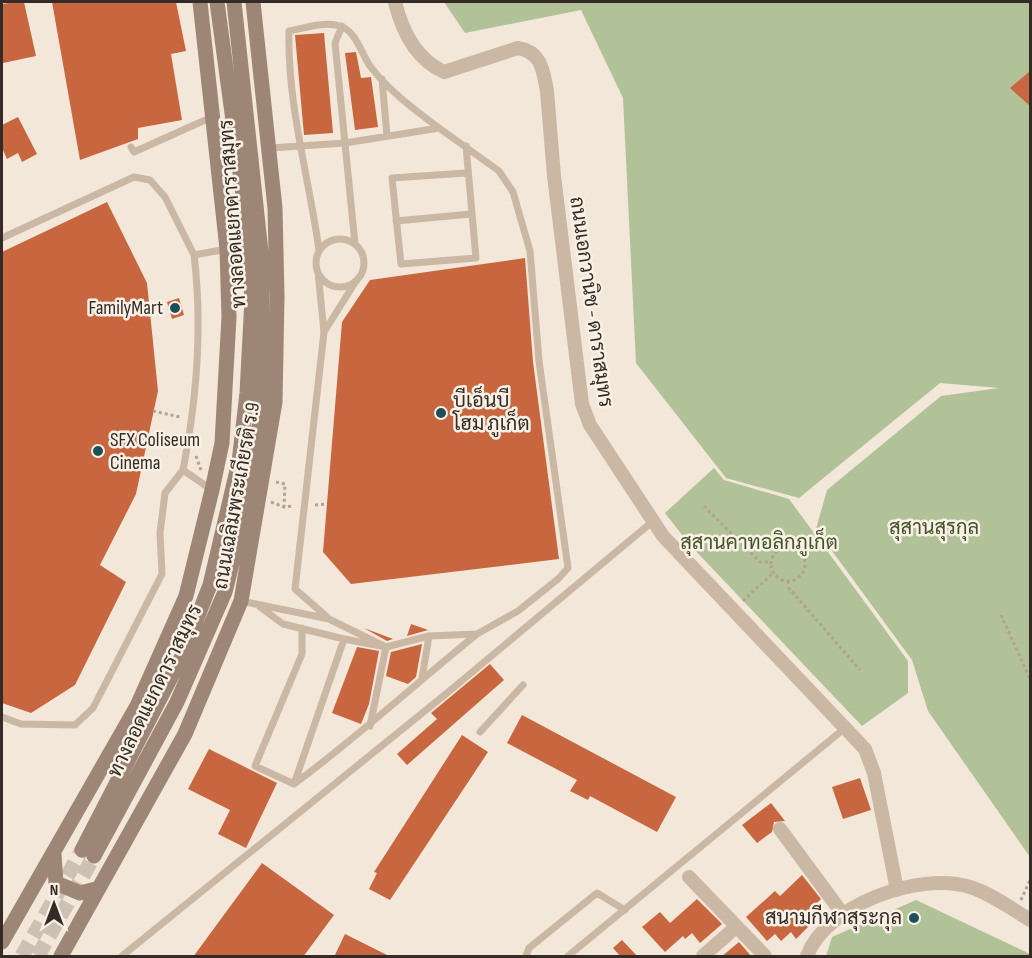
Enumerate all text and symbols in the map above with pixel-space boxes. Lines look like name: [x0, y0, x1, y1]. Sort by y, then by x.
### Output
street label: ทางลอดแยกดาราสมุทร: [214, 119, 253, 309]
street label: ถนนเอกวานิช - ดาราสมุทร: [563, 195, 619, 409]
place label: FamilyMart: [88, 296, 163, 320]
marker: FamilyMart: [168, 301, 182, 315]
place label: บีเอ็นบี โฮม ภูเก็ต: [452, 385, 530, 438]
street label: ถนนเฉลิมพระเกียรติ ร.9: [207, 400, 265, 591]
marker: บีเอ็นบี โฮม ภูเก็ต: [434, 406, 448, 420]
place label: SFX Coliseum Cinema: [110, 428, 200, 475]
marker: SFX Coliseum Cinema: [91, 444, 105, 458]
park label: สุสานสุรกุล: [889, 516, 979, 541]
park label: สุสานคาทอลิกภูเก็ต: [680, 527, 838, 557]
street label: ทางลอดแยกดาราสมุทร: [103, 601, 208, 782]
north arrow: [24, 874, 84, 934]
text: N: [50, 881, 58, 900]
place label: สนามกีฬาสุระกุล: [765, 904, 902, 931]
marker: สนามกีฬาสุระกุล: [907, 911, 921, 925]

